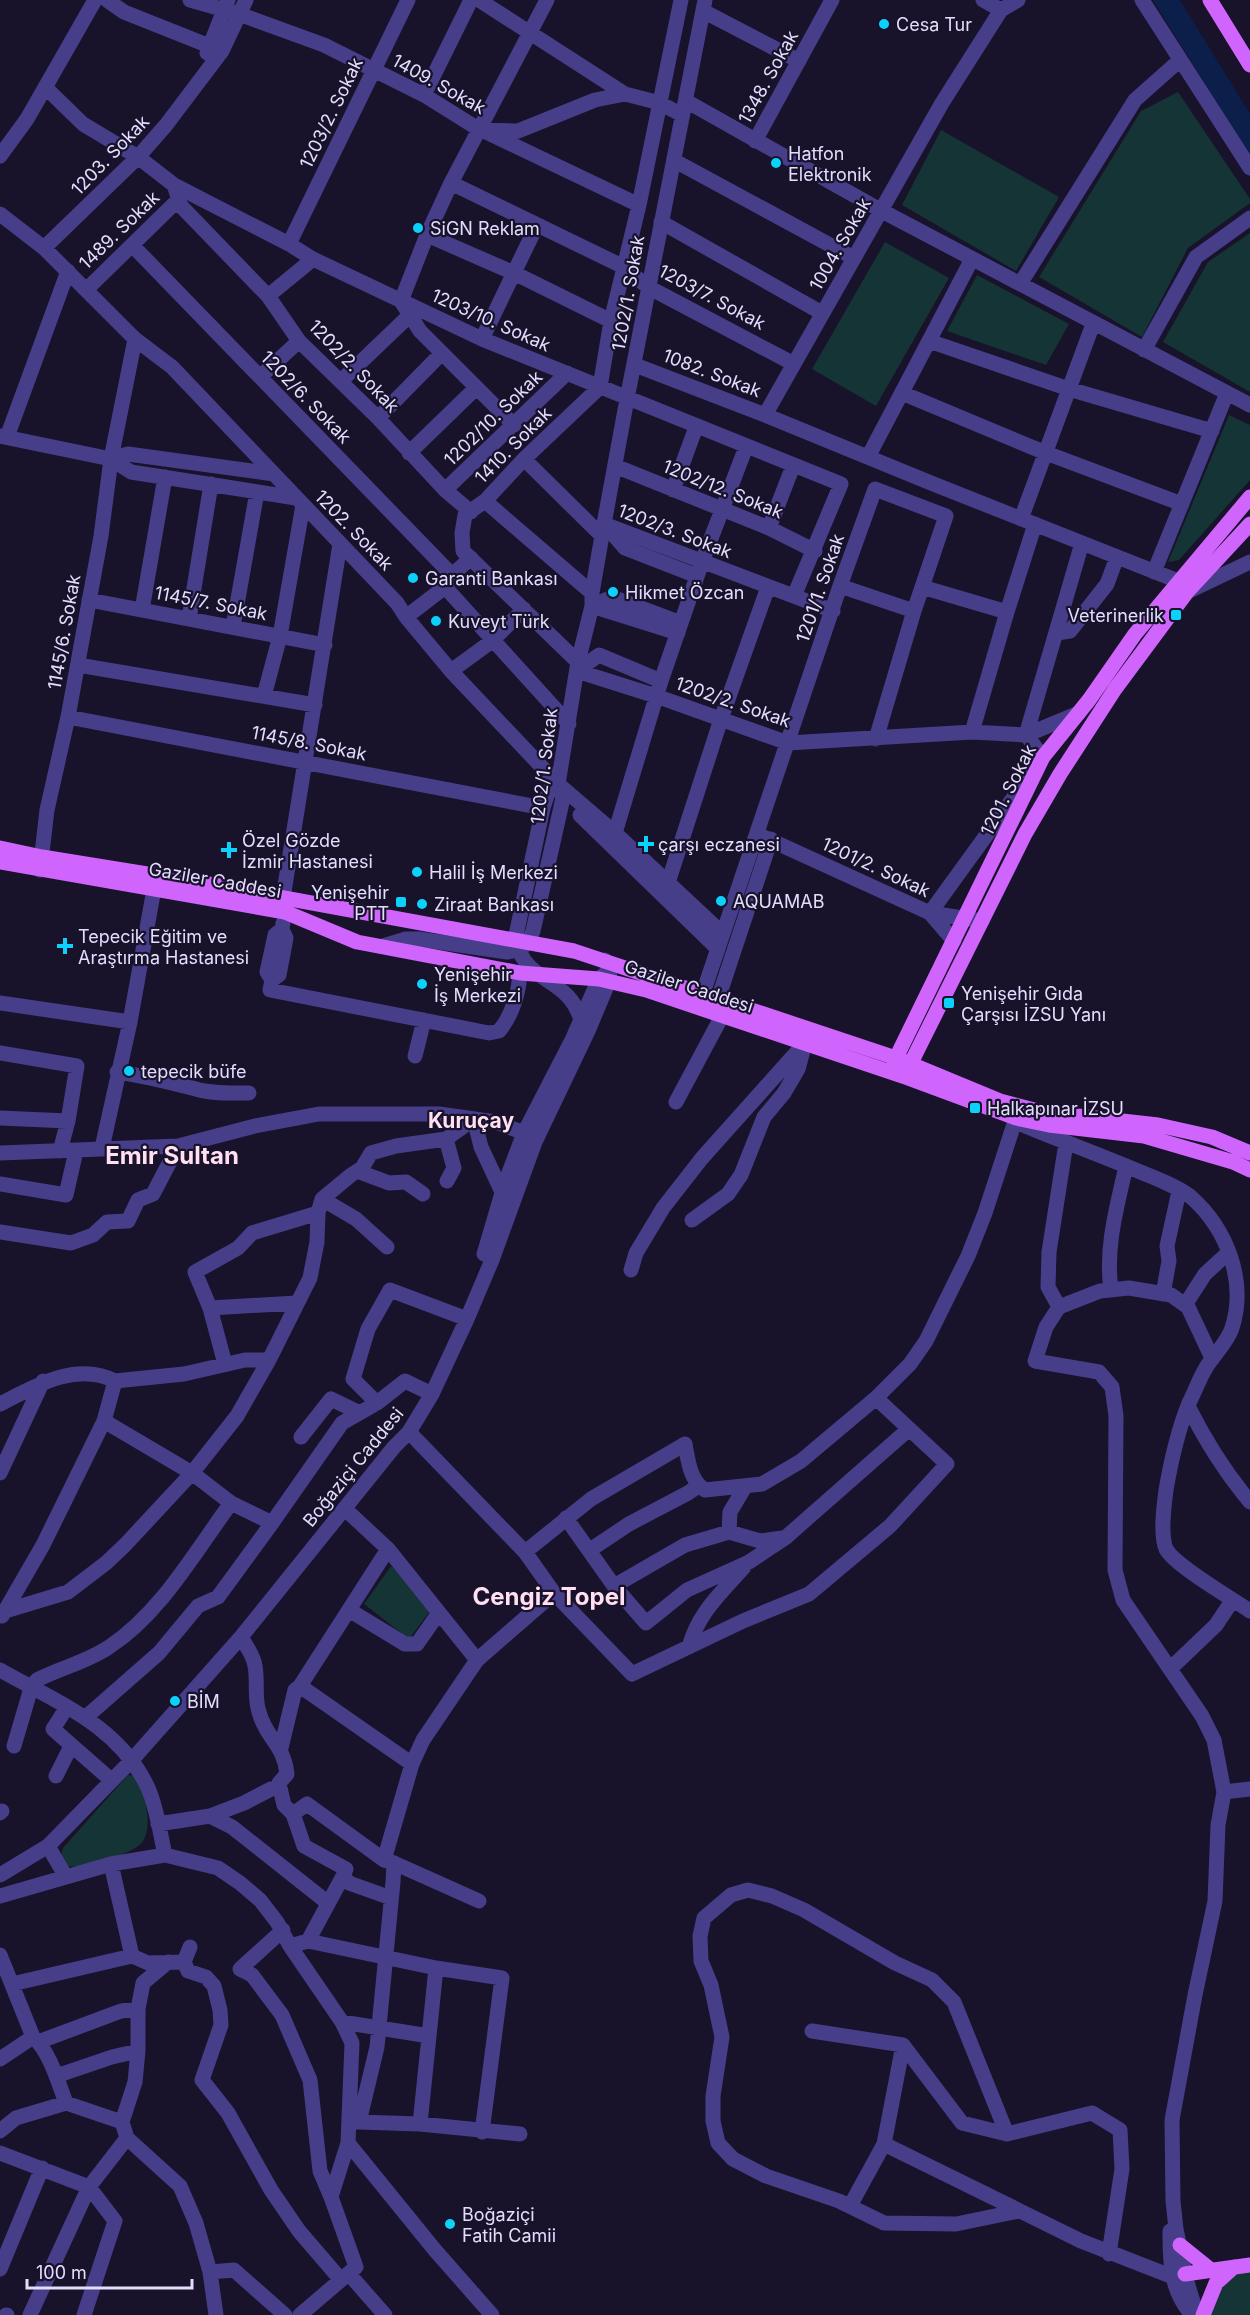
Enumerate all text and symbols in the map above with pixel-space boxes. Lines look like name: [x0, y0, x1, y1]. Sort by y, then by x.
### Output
place label: Cesa Tur: [896, 14, 972, 35]
marker: Cesa Tur: [877, 17, 891, 31]
street label: 1348. Sokak: [734, 27, 802, 127]
street label: 1409. Sokak: [389, 50, 489, 118]
street label: 1203/2. Sokak: [295, 54, 367, 172]
street label: 1203. Sokak: [67, 111, 153, 199]
place label: Hatfon Elektronik: [788, 143, 872, 185]
marker: Hatfon Elektronik: [769, 156, 783, 170]
street label: 1489. Sokak: [75, 187, 164, 273]
street label: 1004. Sokak: [805, 194, 875, 294]
place label: SiGN Reklam: [430, 218, 540, 239]
marker: SiGN Reklam: [411, 221, 425, 235]
street label: 1202/1. Sokak: [608, 234, 649, 352]
street label: 1203/7. Sokak: [655, 260, 769, 334]
street label: 1203/10. Sokak: [428, 284, 554, 356]
street label: 1202/2. Sokak: [305, 315, 404, 417]
street label: 1082. Sokak: [660, 345, 764, 401]
street label: 1202/6. Sokak: [257, 346, 355, 448]
street label: 1202/10. Sokak: [440, 366, 546, 470]
street label: 1410. Sokak: [470, 402, 556, 488]
street label: 1202/12. Sokak: [660, 455, 786, 523]
street label: 1202. Sokak: [311, 486, 397, 574]
street label: 1202/3. Sokak: [615, 500, 735, 562]
street label: 1201/1. Sokak: [792, 531, 848, 645]
place label: Garanti Bankası: [425, 568, 558, 589]
marker: Garanti Bankası: [406, 571, 420, 585]
street label: 1145/6. Sokak: [44, 573, 84, 691]
place label: Hikmet Özcan: [625, 581, 744, 603]
street label: 1145/7. Sokak: [153, 582, 269, 624]
marker: Hikmet Özcan: [606, 585, 620, 599]
place label: Veterinerlik: [1068, 605, 1164, 626]
marker: Veterinerlik: [1169, 608, 1183, 622]
place label: Kuveyt Türk: [448, 611, 550, 632]
marker: Kuveyt Türk: [429, 614, 443, 628]
street label: 1202/2. Sokak: [673, 672, 794, 732]
street label: 1202/1. Sokak: [526, 707, 562, 825]
street label: 1145/8. Sokak: [250, 722, 368, 764]
street label: 1201. Sokak: [976, 741, 1040, 839]
place label: Özel Gözde İzmir Hastanesi: [242, 829, 373, 872]
street label: 1201/2. Sokak: [819, 833, 934, 901]
place label: çarşı eczanesi: [658, 834, 780, 855]
marker: çarşı eczanesi: [639, 837, 653, 851]
marker: Özel Gözde İzmir Hastanesi: [220, 841, 238, 859]
street label: Gaziler Caddesi: [147, 858, 283, 902]
place label: Halil İş Merkezi: [429, 861, 558, 883]
marker: Halil İş Merkezi: [410, 865, 424, 879]
place label: Yenişehir PTT: [311, 882, 389, 924]
place label: AQUAMAB: [733, 891, 825, 912]
place label: Ziraat Bankası: [434, 894, 554, 915]
marker: AQUAMAB: [714, 894, 728, 908]
marker: Yenişehir PTT: [394, 895, 408, 909]
marker: Ziraat Bankası: [415, 897, 429, 911]
place label: Tepecik Eğitim ve Araştırma Hastanesi: [78, 926, 249, 968]
marker: Tepecik Eğitim ve Araştırma Hastanesi: [56, 937, 74, 955]
street label: Gaziler Caddesi: [622, 955, 756, 1017]
place label: Yenişehir İş Merkezi: [434, 964, 521, 1006]
marker: Yenişehir İş Merkezi: [415, 977, 429, 991]
place label: Yenişehir Gıda Çarşısı İZSU Yanı: [961, 983, 1106, 1025]
marker: Yenişehir Gıda Çarşısı İZSU Yanı: [942, 996, 956, 1010]
place label: tepecik büfe: [141, 1061, 247, 1082]
marker: tepecik büfe: [122, 1064, 136, 1078]
place label: Halkapınar İZSU: [987, 1097, 1124, 1119]
marker: Halkapınar İZSU: [968, 1101, 982, 1115]
district label: Kuruçay: [428, 1108, 514, 1133]
district label: Emir Sultan: [105, 1141, 239, 1170]
street label: Boğaziçi Caddesi: [298, 1403, 408, 1531]
district label: Cengiz Topel: [473, 1582, 625, 1611]
place label: BİM: [187, 1690, 220, 1712]
marker: BİM: [168, 1694, 182, 1708]
place label: Boğaziçi Fatih Camii: [462, 2204, 556, 2246]
marker: Boğaziçi Fatih Camii: [443, 2217, 457, 2231]
scale bar: [27, 2252, 192, 2290]
text: 100 m: [36, 2262, 87, 2283]

